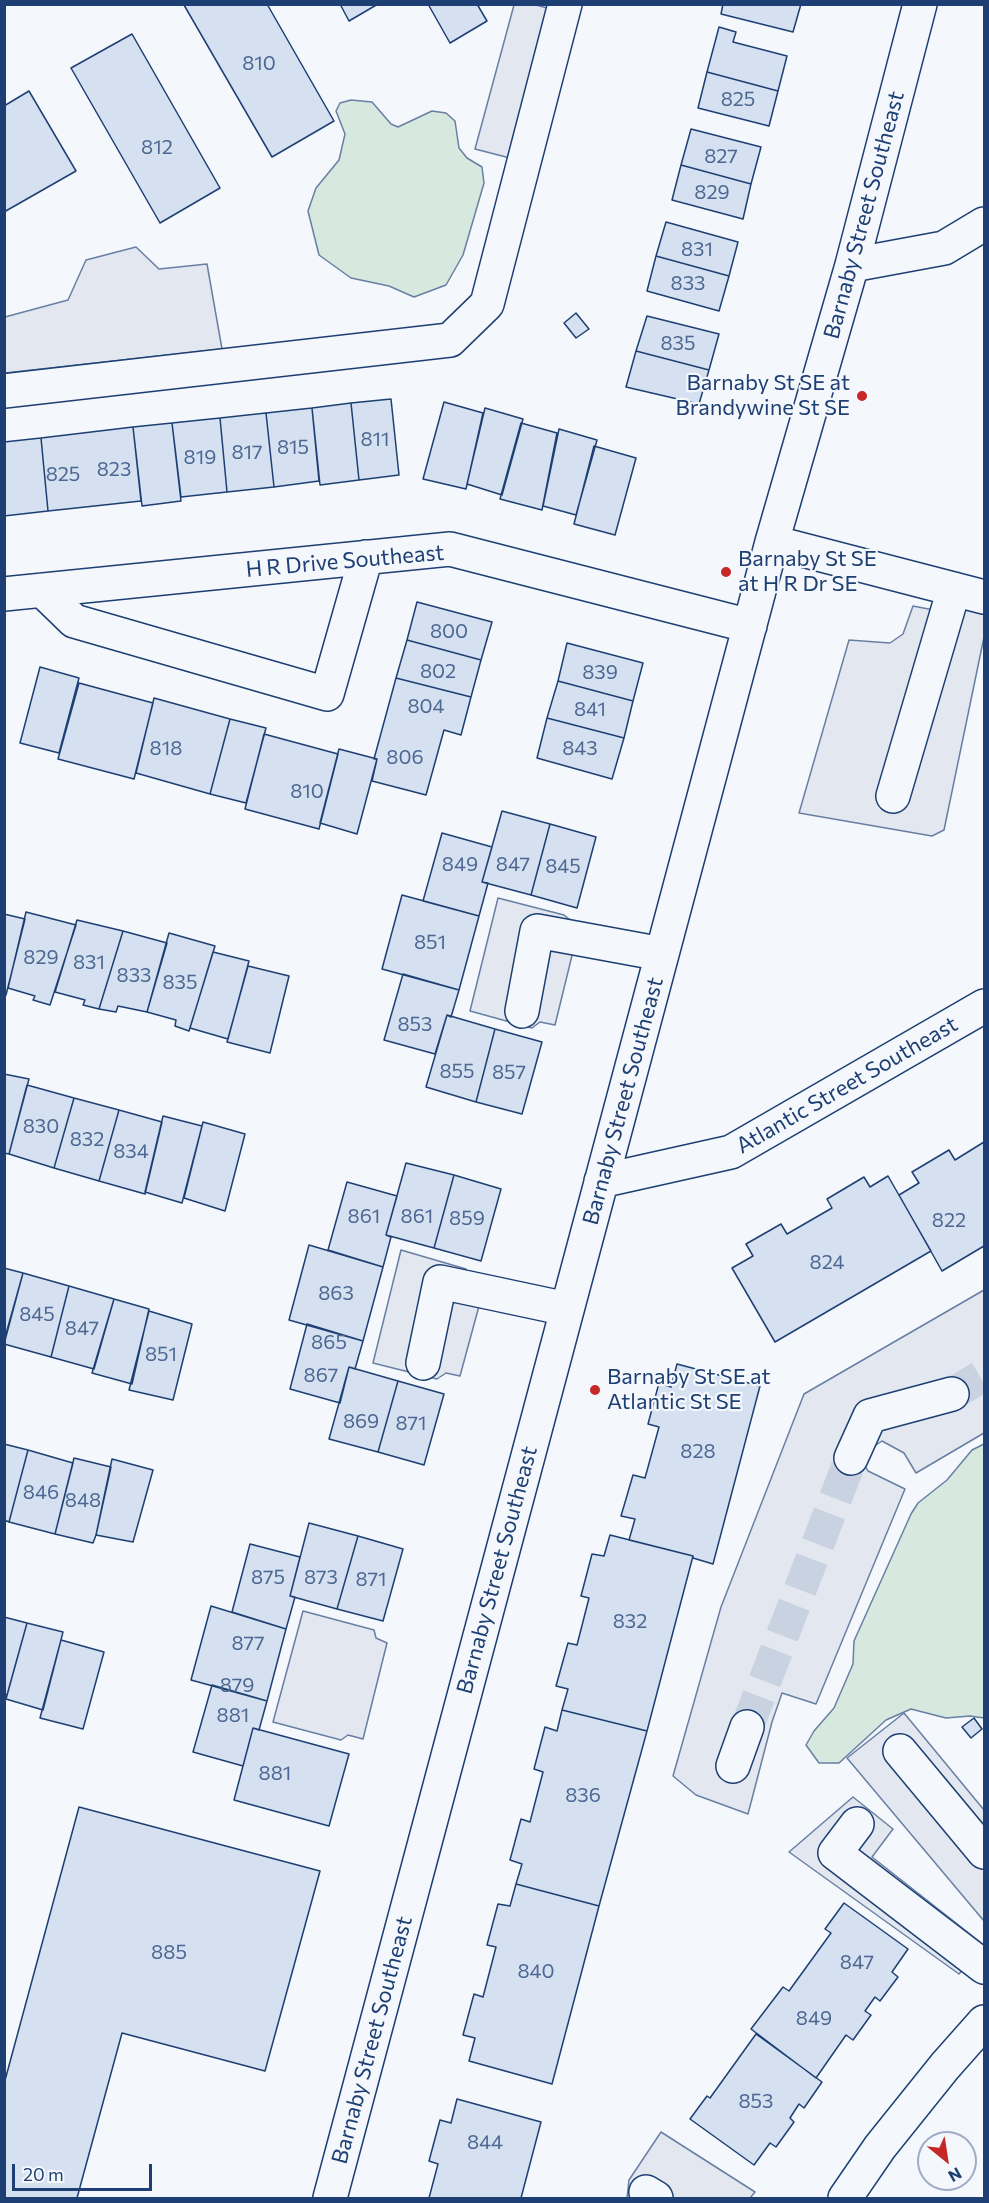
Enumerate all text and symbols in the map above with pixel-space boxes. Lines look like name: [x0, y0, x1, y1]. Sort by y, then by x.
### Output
house number: 810: [242, 51, 276, 75]
house number: 825: [721, 87, 755, 111]
street label: Barnaby Street Southeast: [818, 88, 910, 342]
house number: 812: [141, 135, 173, 159]
house number: 827: [704, 144, 738, 168]
house number: 829: [694, 180, 730, 204]
house number: 831: [681, 237, 713, 261]
house number: 833: [671, 271, 705, 295]
house number: 835: [661, 331, 695, 355]
place label: Barnaby St SE at Brandywine St SE: [675, 370, 850, 422]
marker: Barnaby St SE at Brandywine St SE: [855, 389, 869, 403]
house number: 811: [360, 427, 390, 451]
house number: 815: [277, 435, 309, 459]
house number: 817: [231, 440, 263, 464]
house number: 819: [184, 445, 216, 469]
house number: 823: [97, 457, 131, 481]
house number: 825: [46, 462, 80, 486]
street label: H R Drive Southeast: [245, 539, 445, 583]
place label: Barnaby St SE at H R Dr SE: [738, 546, 877, 598]
marker: Barnaby St SE at H R Dr SE: [719, 565, 733, 579]
house number: 800: [430, 619, 468, 643]
house number: 802: [420, 659, 456, 683]
house number: 839: [582, 660, 618, 684]
house number: 804: [407, 694, 445, 718]
house number: 841: [574, 697, 606, 721]
house number: 818: [150, 736, 182, 760]
house number: 843: [562, 736, 598, 760]
house number: 806: [386, 745, 424, 769]
house number: 810: [290, 779, 324, 803]
house number: 849: [442, 852, 478, 876]
house number: 847: [496, 852, 530, 876]
house number: 845: [545, 854, 581, 878]
house number: 851: [414, 930, 446, 954]
house number: 829: [23, 945, 59, 969]
house number: 831: [73, 950, 105, 974]
house number: 833: [117, 963, 151, 987]
house number: 835: [163, 970, 197, 994]
street label: Barnaby Street Southeast: [577, 974, 669, 1228]
street label: Atlantic Street Southeast: [732, 1011, 962, 1159]
house number: 853: [397, 1012, 433, 1036]
house number: 855: [439, 1059, 475, 1083]
house number: 857: [492, 1060, 526, 1084]
house number: 830: [23, 1114, 59, 1138]
house number: 832: [70, 1127, 104, 1151]
house number: 834: [113, 1139, 149, 1163]
house number: 861: [348, 1204, 380, 1228]
house number: 861: [401, 1204, 433, 1228]
house number: 859: [449, 1206, 485, 1230]
house number: 822: [932, 1208, 966, 1232]
house number: 824: [810, 1250, 844, 1274]
house number: 863: [318, 1281, 354, 1305]
house number: 845: [19, 1302, 55, 1326]
house number: 847: [65, 1316, 99, 1340]
house number: 865: [311, 1330, 347, 1354]
house number: 851: [145, 1342, 177, 1366]
house number: 867: [304, 1363, 338, 1387]
place label: Barnaby St SE at Atlantic St SE: [607, 1364, 771, 1416]
marker: Barnaby St SE at Atlantic St SE: [588, 1383, 602, 1397]
house number: 869: [343, 1409, 379, 1433]
house number: 871: [395, 1411, 427, 1435]
house number: 828: [680, 1439, 716, 1463]
street label: Barnaby Street Southeast: [451, 1443, 543, 1697]
house number: 846: [23, 1480, 59, 1504]
house number: 848: [65, 1488, 101, 1512]
house number: 875: [251, 1565, 285, 1589]
house number: 873: [304, 1565, 338, 1589]
house number: 871: [355, 1567, 387, 1591]
house number: 832: [613, 1609, 647, 1633]
house number: 877: [231, 1631, 265, 1655]
house number: 879: [220, 1673, 254, 1697]
house number: 881: [217, 1703, 249, 1727]
house number: 881: [259, 1761, 291, 1785]
house number: 836: [565, 1783, 601, 1807]
street label: Barnaby Street Southeast: [326, 1913, 418, 2167]
house number: 885: [151, 1940, 187, 1964]
house number: 847: [840, 1950, 874, 1974]
house number: 840: [517, 1959, 555, 1983]
house number: 849: [796, 2006, 832, 2030]
house number: 853: [738, 2089, 774, 2113]
house number: 844: [467, 2130, 503, 2154]
north arrow: [917, 2131, 977, 2191]
scale bar: [15, 2152, 154, 2190]
text: 20 m: [23, 2163, 64, 2185]
text: N: [945, 2164, 965, 2187]

